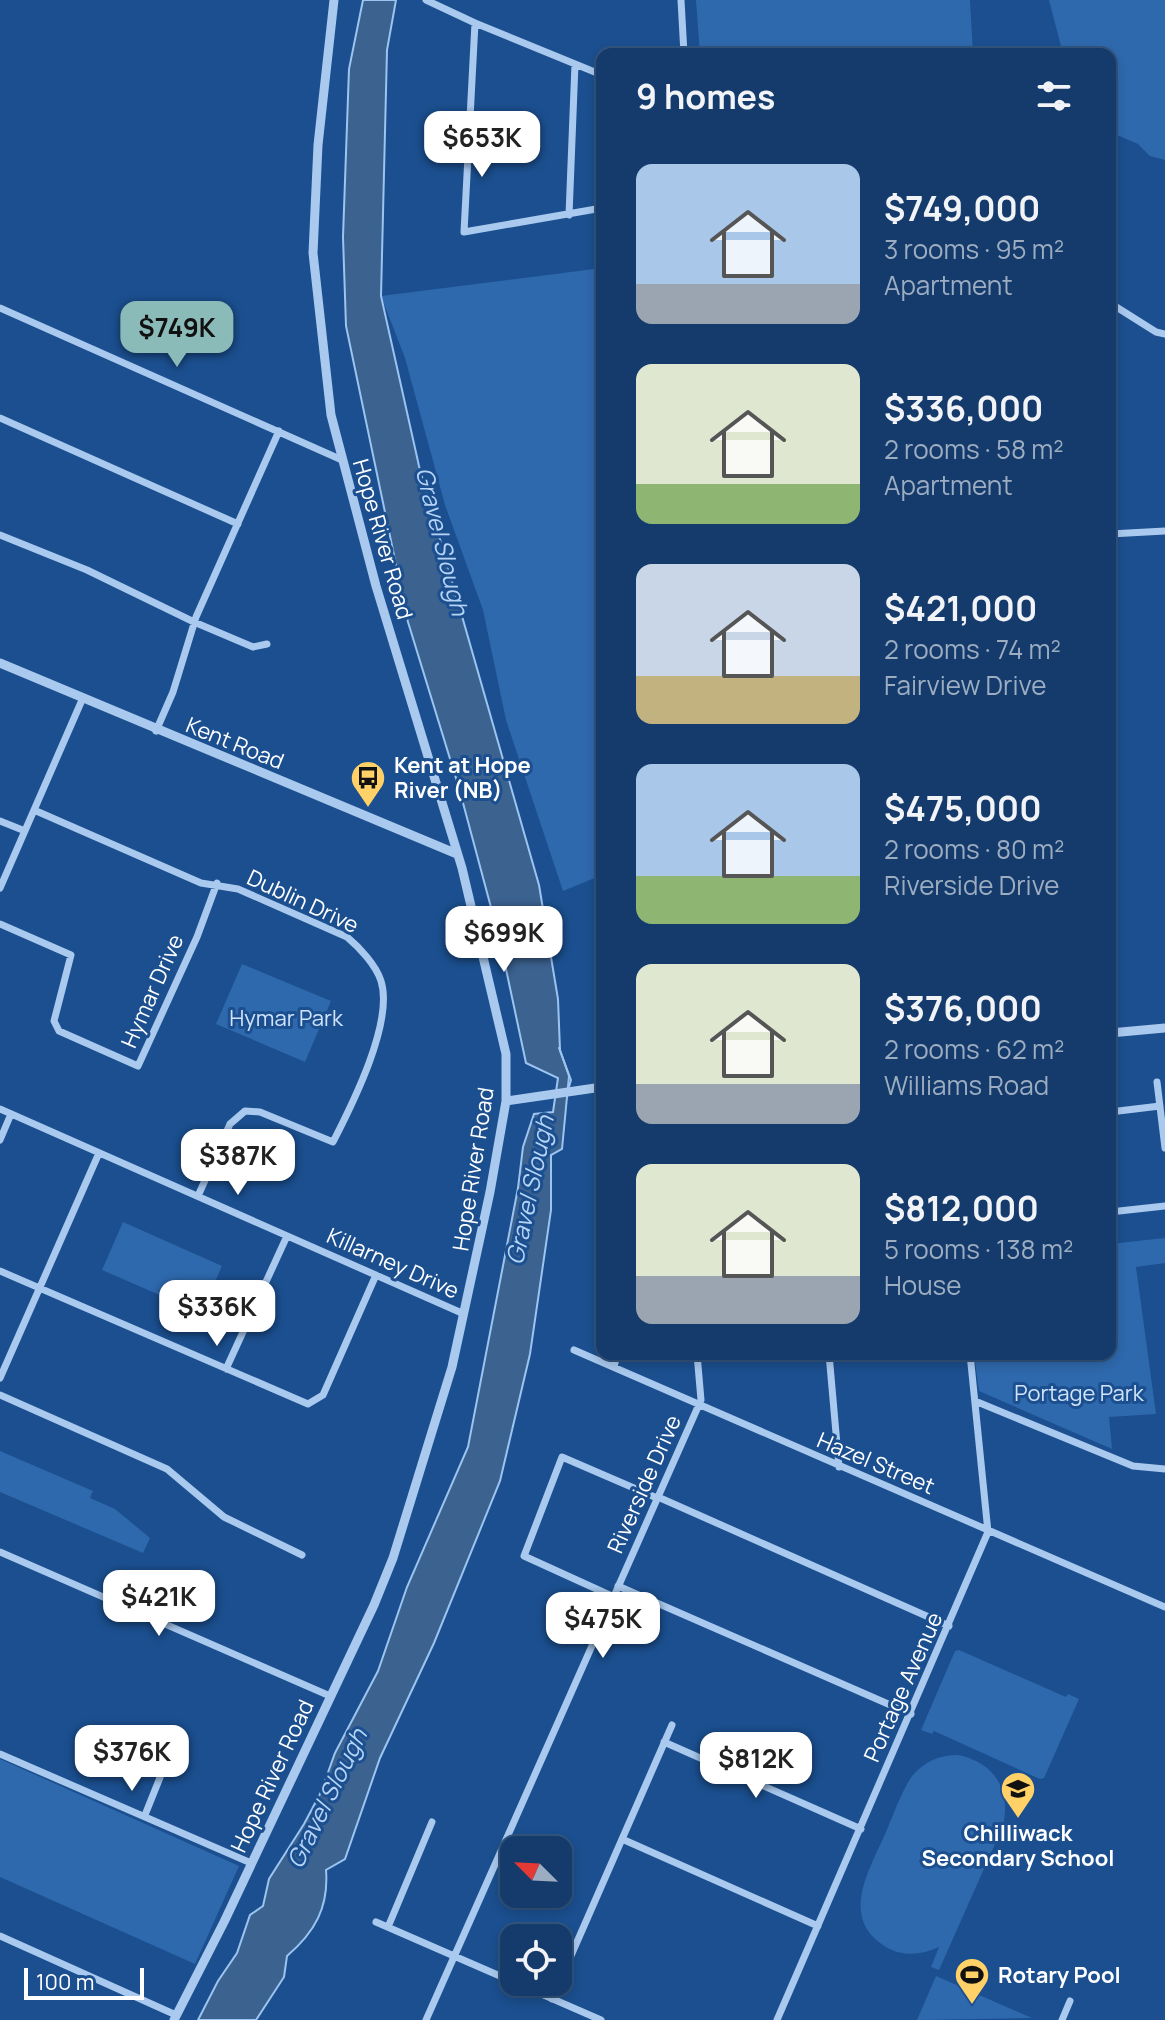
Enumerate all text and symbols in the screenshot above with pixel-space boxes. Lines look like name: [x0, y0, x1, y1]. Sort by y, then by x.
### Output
text: 9 homes: [636, 73, 775, 119]
icon: filters: [1032, 74, 1076, 118]
pin: $653K: [426, 111, 538, 179]
text: $653K: [442, 119, 522, 155]
text: $749,000: [884, 185, 1040, 231]
icon: home: [700, 196, 796, 292]
text: 3 rooms · 95 m²: [884, 231, 1064, 267]
text: Apartment: [884, 267, 1013, 303]
pin: $749K: [121, 301, 233, 369]
text: $749K: [138, 309, 216, 345]
text: $336,000: [884, 385, 1043, 431]
icon: home: [700, 396, 796, 492]
text: 2 rooms · 58 m²: [884, 431, 1064, 467]
street label: Hope River Road: [346, 455, 420, 623]
water label: Gravel Slough: [409, 464, 478, 619]
text: Apartment: [884, 467, 1013, 503]
text: $421,000: [884, 585, 1037, 631]
icon: home: [700, 596, 796, 692]
text: 2 rooms · 74 m²: [884, 631, 1061, 667]
text: Fairview Drive: [884, 667, 1046, 703]
street label: Kent Road: [182, 710, 288, 776]
place label: Kent at Hope River (NB): [394, 750, 531, 805]
bus stop icon: Kent at Hope River (NB): [349, 759, 387, 809]
text: $475,000: [884, 785, 1042, 831]
icon: home: [700, 796, 796, 892]
text: 2 rooms · 80 m²: [884, 831, 1064, 867]
street label: Dublin Drive: [242, 862, 364, 940]
text: Riverside Drive: [884, 867, 1060, 903]
pin: $699K: [448, 906, 560, 974]
text: $699K: [464, 914, 544, 950]
street label: Hymar Drive: [114, 929, 190, 1053]
text: $376,000: [884, 985, 1042, 1031]
icon: home: [700, 996, 796, 1092]
park label: Hymar Park: [229, 1003, 344, 1033]
text: 2 rooms · 62 m²: [884, 1031, 1064, 1067]
text: Williams Road: [884, 1067, 1049, 1103]
street label: Hope River Road: [445, 1085, 501, 1253]
water label: Gravel Slough: [497, 1112, 561, 1267]
pin: $387K: [182, 1129, 294, 1197]
text: $387K: [199, 1137, 277, 1173]
text: $812,000: [884, 1185, 1039, 1231]
icon: home: [700, 1196, 796, 1292]
street label: Killarney Drive: [322, 1220, 464, 1306]
text: 5 rooms · 138 m²: [884, 1231, 1073, 1267]
text: House: [884, 1267, 961, 1303]
pin: $336K: [161, 1280, 273, 1348]
text: $336K: [177, 1288, 257, 1324]
park label: Portage Park: [1014, 1378, 1145, 1408]
street label: Riverside Drive: [600, 1410, 688, 1558]
street label: Hazel Street: [813, 1425, 940, 1501]
pin: $421K: [103, 1570, 215, 1638]
text: $421K: [121, 1578, 197, 1614]
pin: $475K: [547, 1592, 659, 1660]
text: $475K: [564, 1600, 642, 1636]
street label: Portage Avenue: [857, 1607, 949, 1767]
street label: Hope River Road: [223, 1695, 321, 1857]
water label: Gravel Slough: [278, 1722, 374, 1873]
pin: $376K: [76, 1725, 188, 1793]
pin: $812K: [700, 1732, 812, 1800]
text: $376K: [93, 1733, 171, 1769]
text: $812K: [718, 1740, 794, 1776]
school or university icon: Chilliwack Secondary School: [999, 1770, 1037, 1820]
place label: Chilliwack Secondary School: [922, 1818, 1114, 1873]
north arrow: [500, 1836, 572, 1908]
map controls: [500, 1836, 572, 1996]
button: locate: [500, 1924, 572, 1996]
sports icon: Rotary Pool: [953, 1956, 991, 2006]
place label: Rotary Pool: [998, 1960, 1121, 1990]
scale bar: [24, 1964, 144, 2000]
text: 100 m: [36, 1967, 94, 1997]

